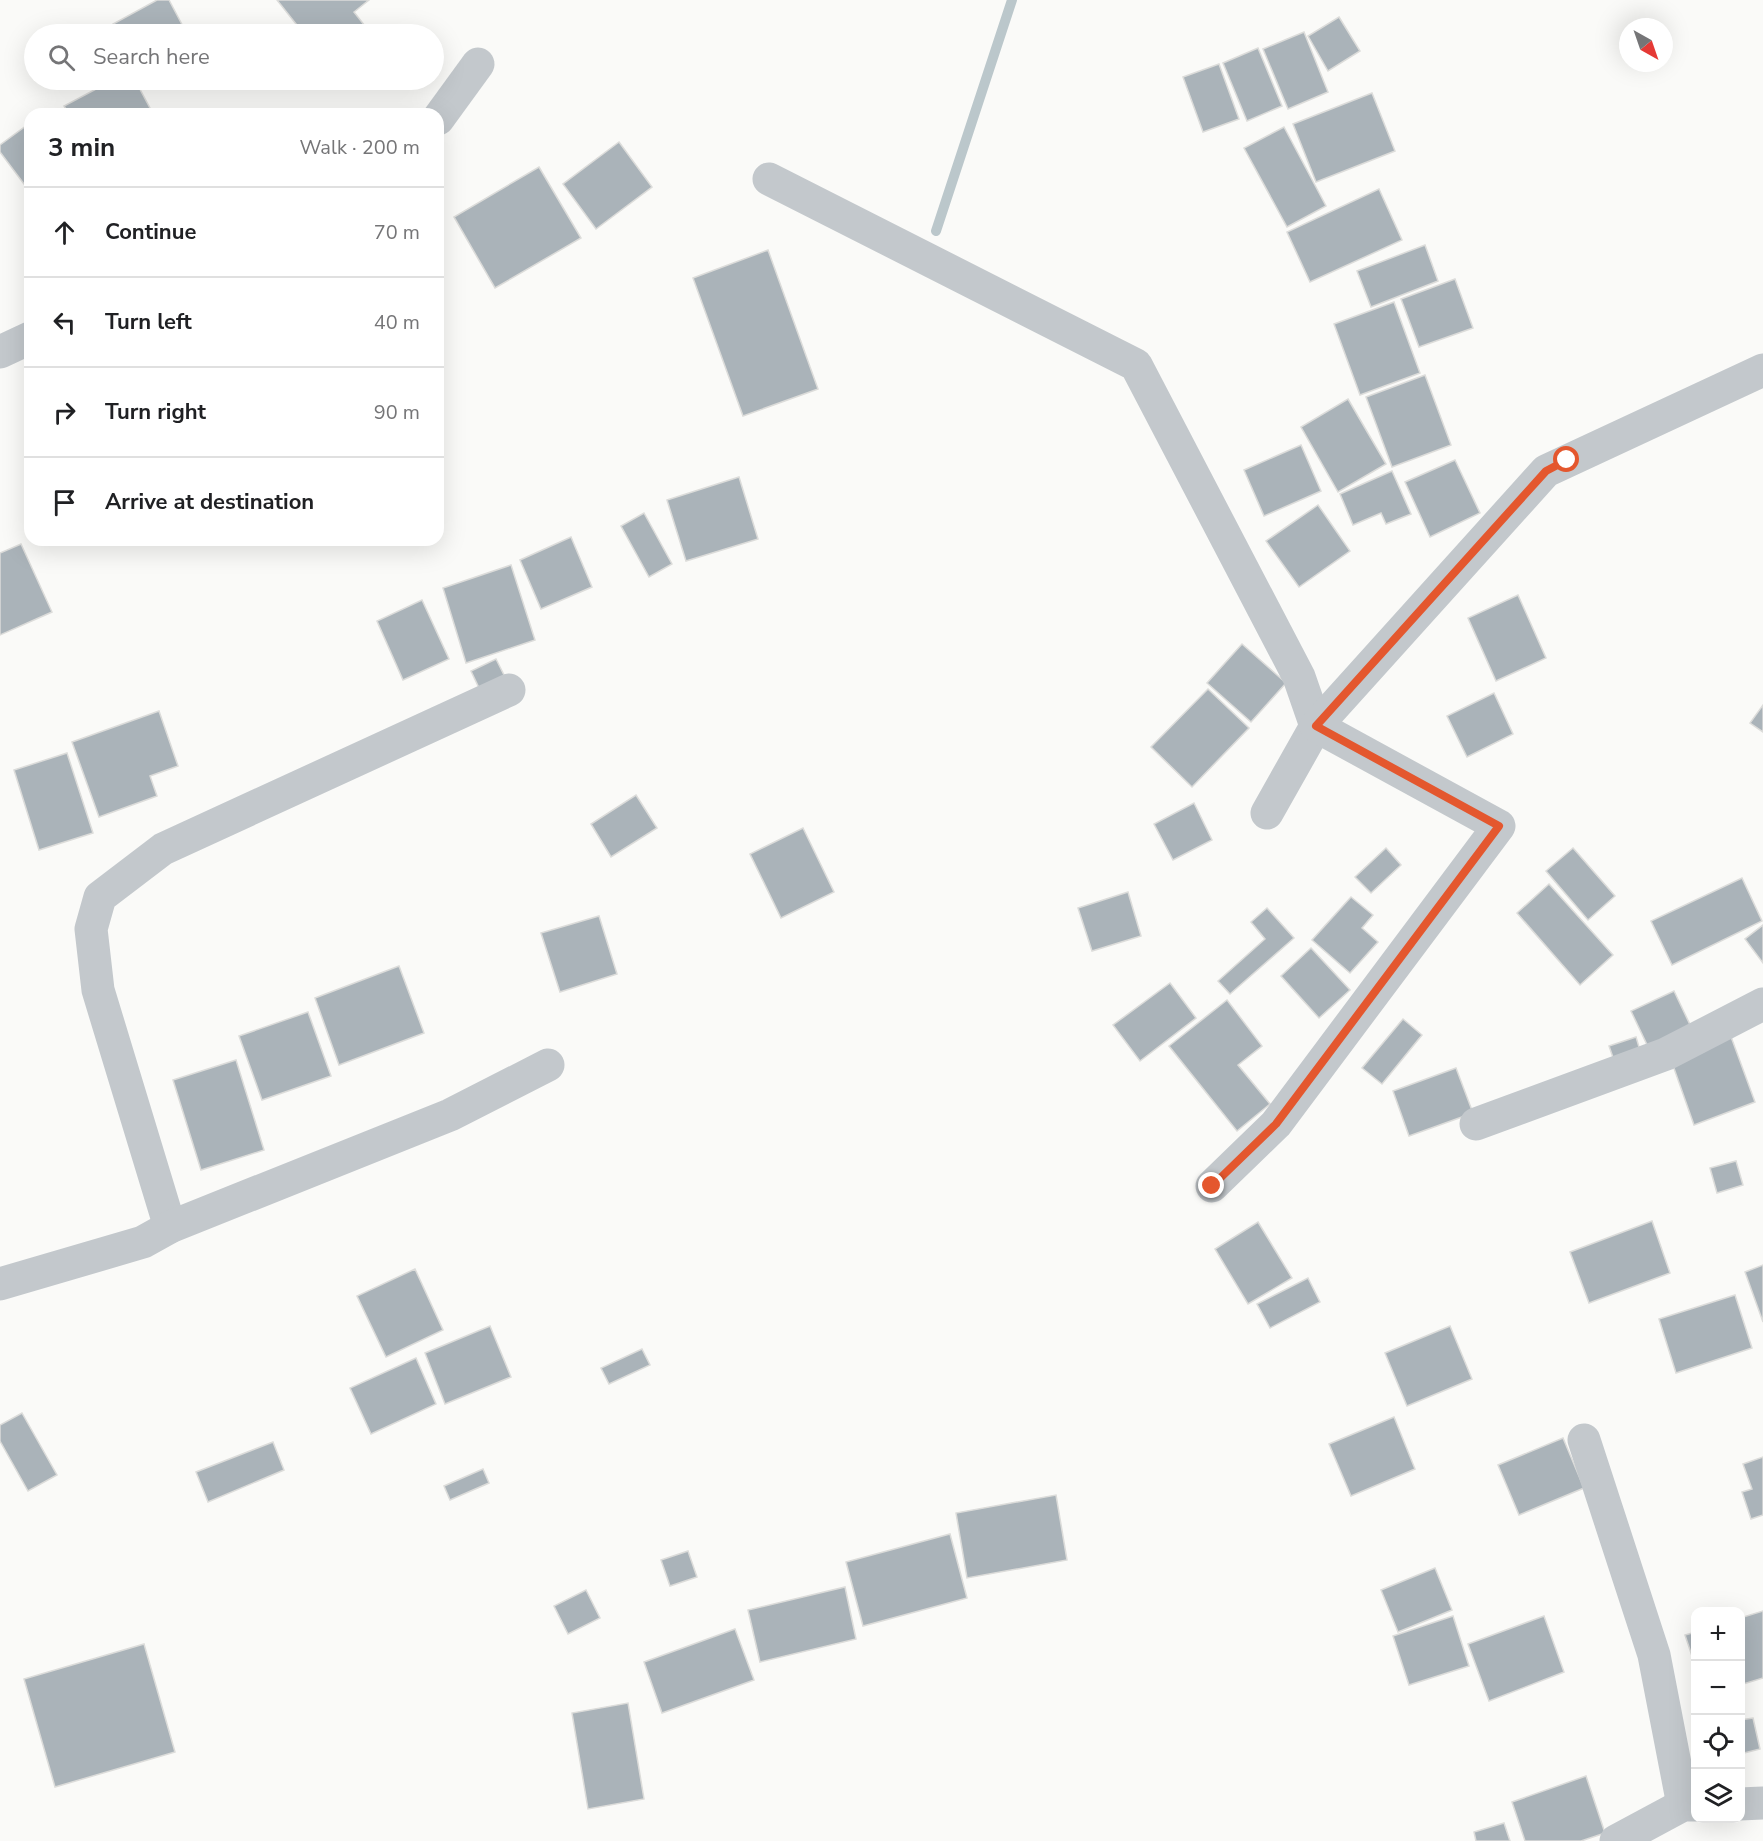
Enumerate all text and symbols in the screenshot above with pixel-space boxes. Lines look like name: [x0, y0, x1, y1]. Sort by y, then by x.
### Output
north arrow: [1619, 18, 1673, 72]
search box: [24, 24, 444, 90]
icon: search: [45, 41, 78, 74]
text: Search here: [93, 42, 210, 72]
text: 3 min: [48, 130, 115, 165]
text: Walk · 200 m: [300, 134, 420, 161]
icon: ahead: [48, 216, 81, 249]
text: Continue: [105, 217, 196, 247]
text: 70 m: [374, 219, 420, 246]
icon: left: [48, 306, 81, 339]
text: Turn left: [105, 307, 192, 337]
text: 40 m: [374, 309, 420, 336]
icon: right: [48, 396, 81, 429]
text: Turn right: [105, 397, 206, 427]
text: 90 m: [374, 399, 420, 426]
route start: [1553, 446, 1579, 472]
icon: arrive: [48, 486, 81, 519]
text: Arrive at destination: [105, 487, 314, 517]
route end: [1198, 1172, 1224, 1198]
map controls: [1691, 1607, 1745, 1823]
button: +: [1691, 1607, 1745, 1661]
button: −: [1691, 1661, 1745, 1715]
button: locate: [1691, 1715, 1745, 1769]
button: layers: [1691, 1769, 1745, 1823]

